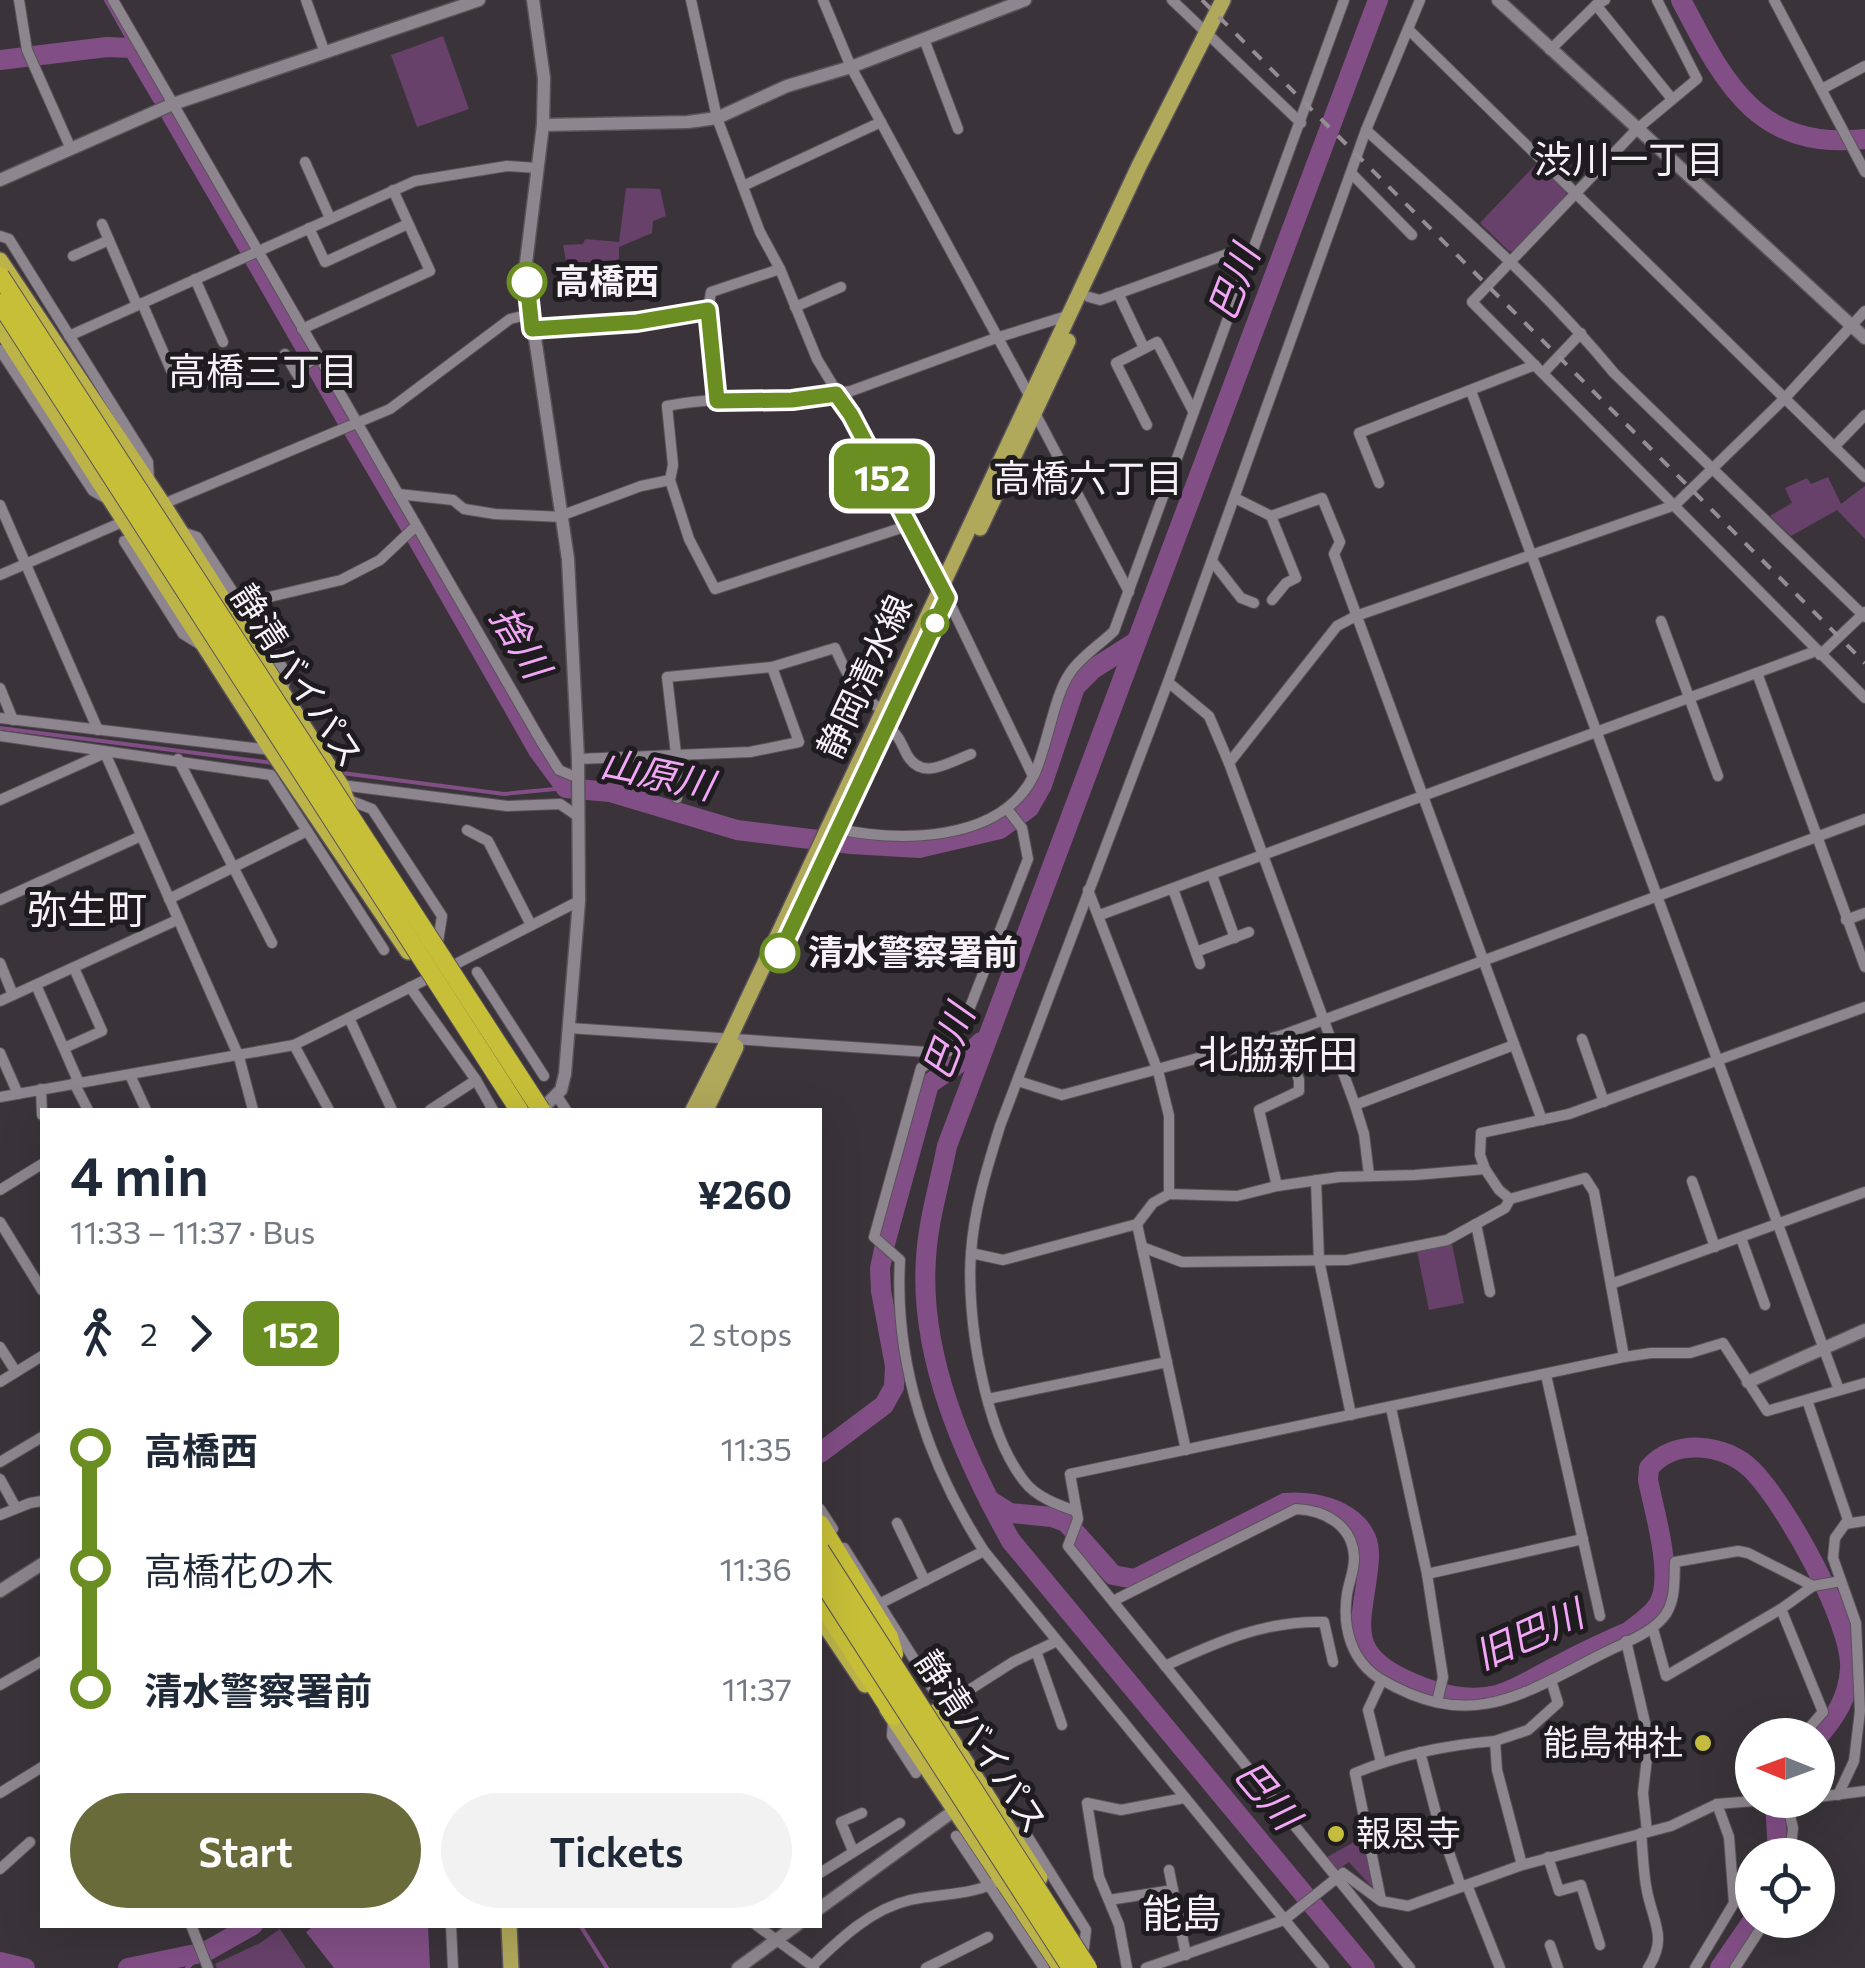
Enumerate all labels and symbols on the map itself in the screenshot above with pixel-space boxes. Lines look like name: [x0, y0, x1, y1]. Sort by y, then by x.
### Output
district label: 渋川一丁目: [1534, 134, 1724, 181]
water label: 巴川: [1196, 234, 1269, 326]
place label: 高橋西: [554, 258, 659, 301]
marker: 高橋西: [508, 263, 546, 301]
district label: 高橋三丁目: [168, 346, 358, 393]
line badge: 152: [824, 444, 940, 508]
district label: 高橋六丁目: [993, 453, 1183, 500]
street label: 静清バイパス: [224, 575, 374, 774]
street label: 静岡清水線: [806, 588, 919, 764]
water label: 捨川: [482, 596, 564, 689]
unlabelled marker: [922, 610, 948, 636]
water label: 山原川: [597, 738, 722, 808]
district label: 弥生町: [27, 883, 147, 932]
place label: 清水警察署前: [808, 929, 1018, 972]
marker: 清水警察署前: [761, 934, 799, 972]
water label: 巴川: [911, 993, 984, 1085]
district label: 北脇新田: [1198, 1028, 1358, 1077]
water label: 旧巴川: [1466, 1586, 1593, 1677]
street label: 静清バイパス: [908, 1641, 1058, 1840]
north arrow: [1735, 1718, 1835, 1818]
place label: 能島神社: [1543, 1719, 1683, 1762]
marker: 能島神社: [1692, 1732, 1714, 1754]
water label: 巴川: [1226, 1749, 1314, 1841]
place label: 報恩寺: [1356, 1810, 1461, 1853]
marker: 報恩寺: [1325, 1823, 1347, 1845]
district label: 能島: [1142, 1887, 1222, 1936]

